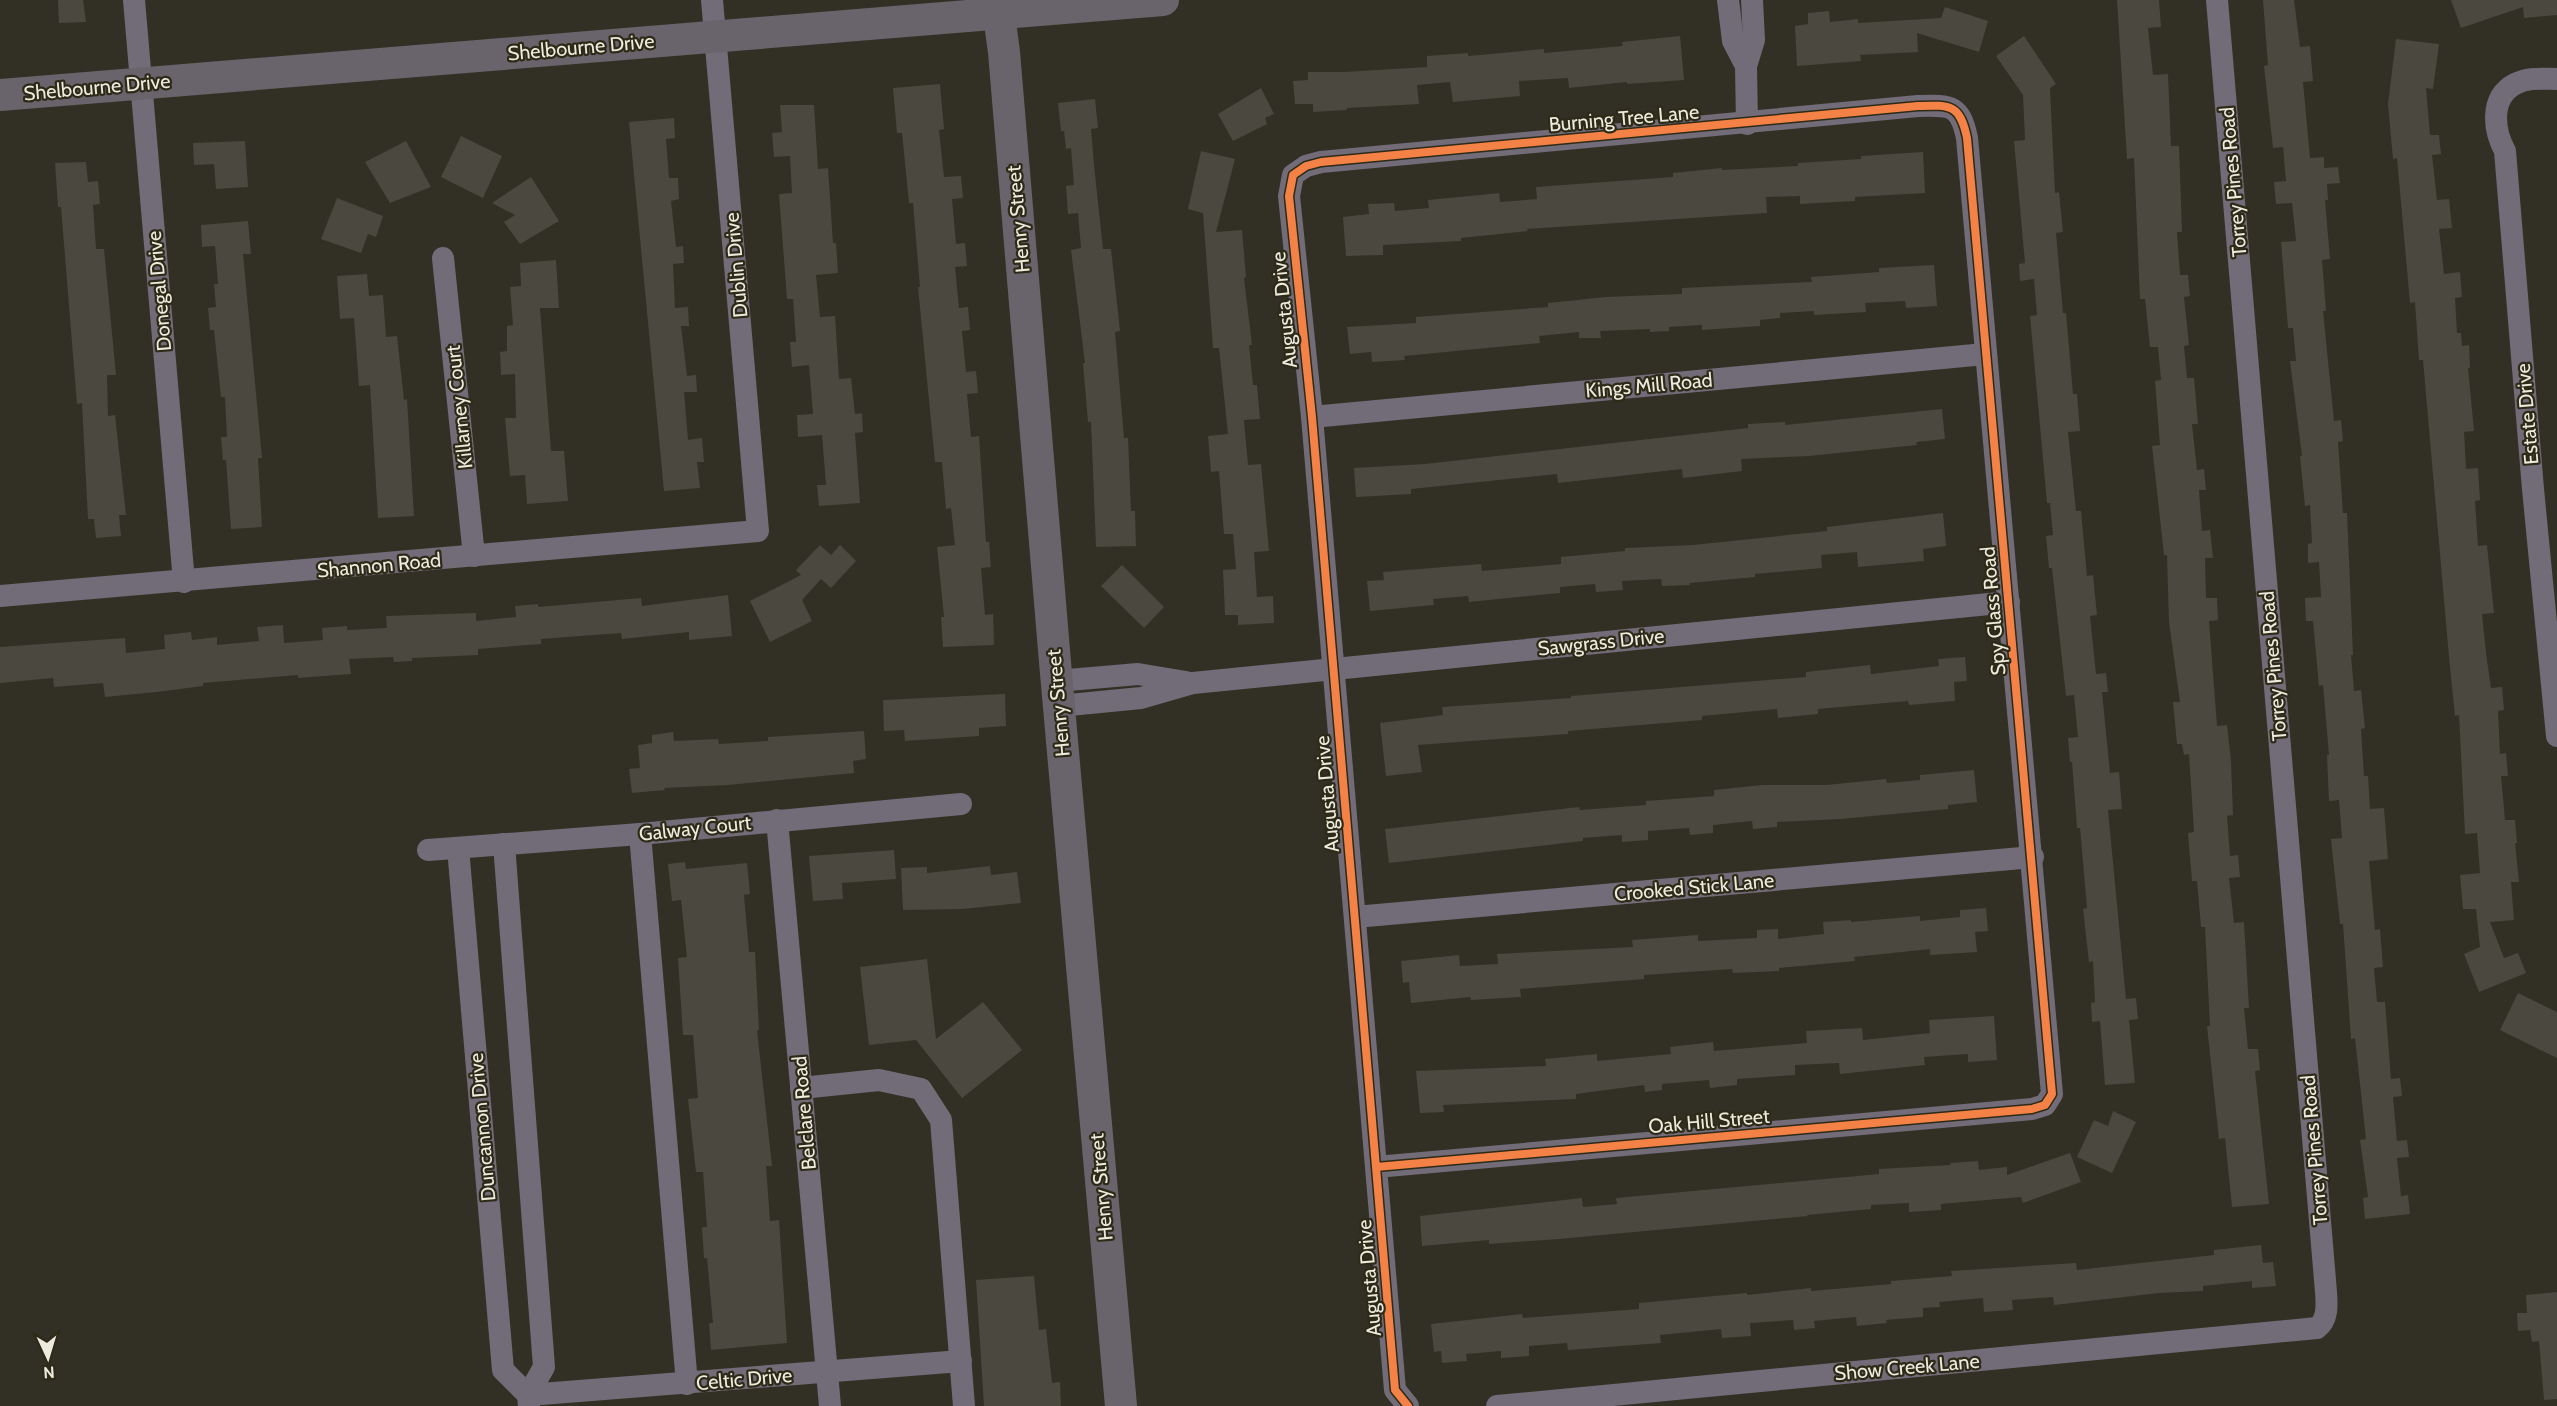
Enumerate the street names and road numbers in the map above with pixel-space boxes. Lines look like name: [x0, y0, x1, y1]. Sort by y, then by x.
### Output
street label: Shelbourne Drive: [507, 29, 655, 65]
street label: Shelbourne Drive: [23, 69, 171, 105]
street label: Burning Tree Lane: [1548, 99, 1700, 137]
street label: Torrey Pines Road: [2214, 106, 2252, 258]
street label: Henry Street: [1001, 164, 1035, 274]
street label: Dublin Drive: [719, 211, 753, 319]
street label: Donegal Drive: [142, 230, 176, 352]
street label: Augusta Drive: [1266, 251, 1302, 369]
street label: Killarney Court: [441, 344, 477, 470]
street label: Estate Drive: [2511, 362, 2543, 466]
street label: Kings Mill Road: [1584, 367, 1714, 403]
street label: Spy Glass Road: [1975, 546, 2011, 676]
street label: Shannon Road: [316, 548, 442, 582]
street label: Torrey Pines Road: [2254, 590, 2292, 742]
street label: Sawgrass Drive: [1537, 623, 1665, 661]
street label: Henry Street: [1041, 648, 1075, 758]
street label: Augusta Drive: [1310, 735, 1344, 853]
street label: Galway Court: [638, 810, 752, 846]
street label: Crooked Stick Lane: [1613, 868, 1775, 906]
street label: Duncannon Drive: [464, 1052, 500, 1202]
street label: Belclare Road: [787, 1055, 821, 1171]
street label: Torrey Pines Road: [2295, 1074, 2333, 1226]
street label: Oak Hill Street: [1647, 1104, 1771, 1138]
street label: Henry Street: [1084, 1132, 1118, 1242]
street label: Augusta Drive: [1352, 1219, 1386, 1337]
street label: Show Creek Lane: [1833, 1349, 1981, 1385]
street label: Celtic Drive: [695, 1363, 793, 1395]

